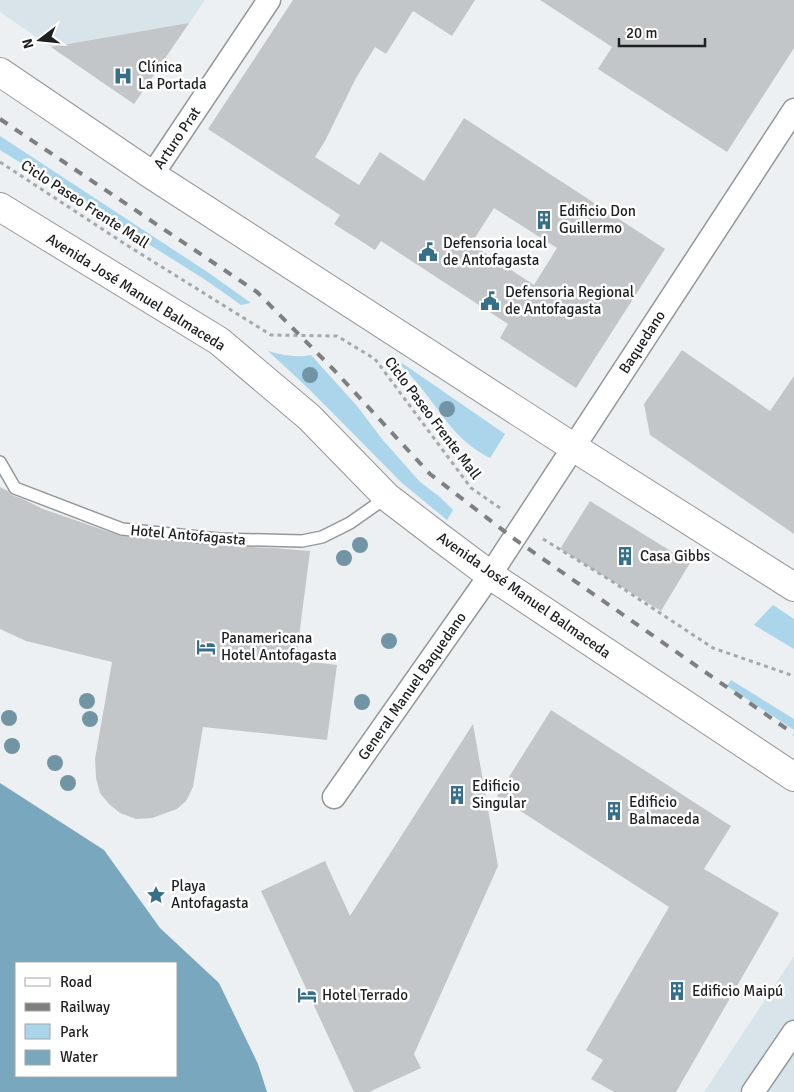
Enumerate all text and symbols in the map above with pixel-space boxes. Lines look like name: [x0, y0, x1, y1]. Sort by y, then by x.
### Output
north arrow: [15, 15, 65, 65]
scale bar: [619, 15, 705, 47]
text: 20 m: [626, 24, 657, 42]
text: N: [18, 36, 37, 50]
place label: Clínica La Portada: [138, 58, 207, 93]
hospital icon: Clínica La Portada: [112, 65, 134, 87]
street label: Arturo Prat: [150, 103, 204, 173]
street label: Ciclo Paseo Frente Mall: [18, 156, 152, 252]
place label: Edificio Don Guillermo: [559, 202, 636, 237]
building icon: Edificio Don Guillermo: [533, 209, 555, 231]
street label: Avenida José Manuel Balmaceda: [43, 229, 229, 355]
place label: Defensoria local de Antofagasta: [443, 234, 547, 269]
public building icon: Defensoria local de Antofagasta: [417, 241, 439, 263]
place label: Defensoria Regional de Antofagasta: [505, 283, 634, 318]
public building icon: Defensoria Regional de Antofagasta: [479, 290, 501, 312]
street label: Baquedano: [615, 307, 669, 377]
street label: Ciclo Paseo Frente Mall: [381, 353, 485, 483]
street label: Hotel Antofagasta: [130, 521, 246, 549]
street label: Avenida José Manuel Balmaceda: [434, 528, 614, 662]
building icon: Casa Gibbs: [614, 545, 636, 567]
place label: Casa Gibbs: [640, 547, 711, 565]
street label: General Manuel Baquedano: [354, 608, 470, 763]
place label: Panamericana Hotel Antofagasta: [221, 629, 337, 664]
hotel icon: Panamericana Hotel Antofagasta: [195, 636, 217, 658]
place label: Edificio Singular: [472, 777, 527, 812]
building icon: Edificio Singular: [446, 784, 468, 806]
place label: Edificio Balmaceda: [629, 793, 700, 828]
building icon: Edificio Balmaceda: [603, 800, 625, 822]
place label: Playa Antofagasta: [171, 877, 249, 912]
place icon: Playa Antofagasta: [145, 884, 167, 906]
legend: [15, 962, 178, 1077]
text: Road: [60, 973, 92, 991]
building icon: Edificio Maipú: [666, 980, 688, 1002]
place label: Edificio Maipú: [692, 982, 783, 1000]
hotel icon: Hotel Terrado: [296, 984, 318, 1006]
place label: Hotel Terrado: [322, 986, 408, 1004]
text: Railway: [60, 998, 110, 1016]
text: Park: [60, 1023, 89, 1041]
text: Water: [60, 1048, 98, 1066]

